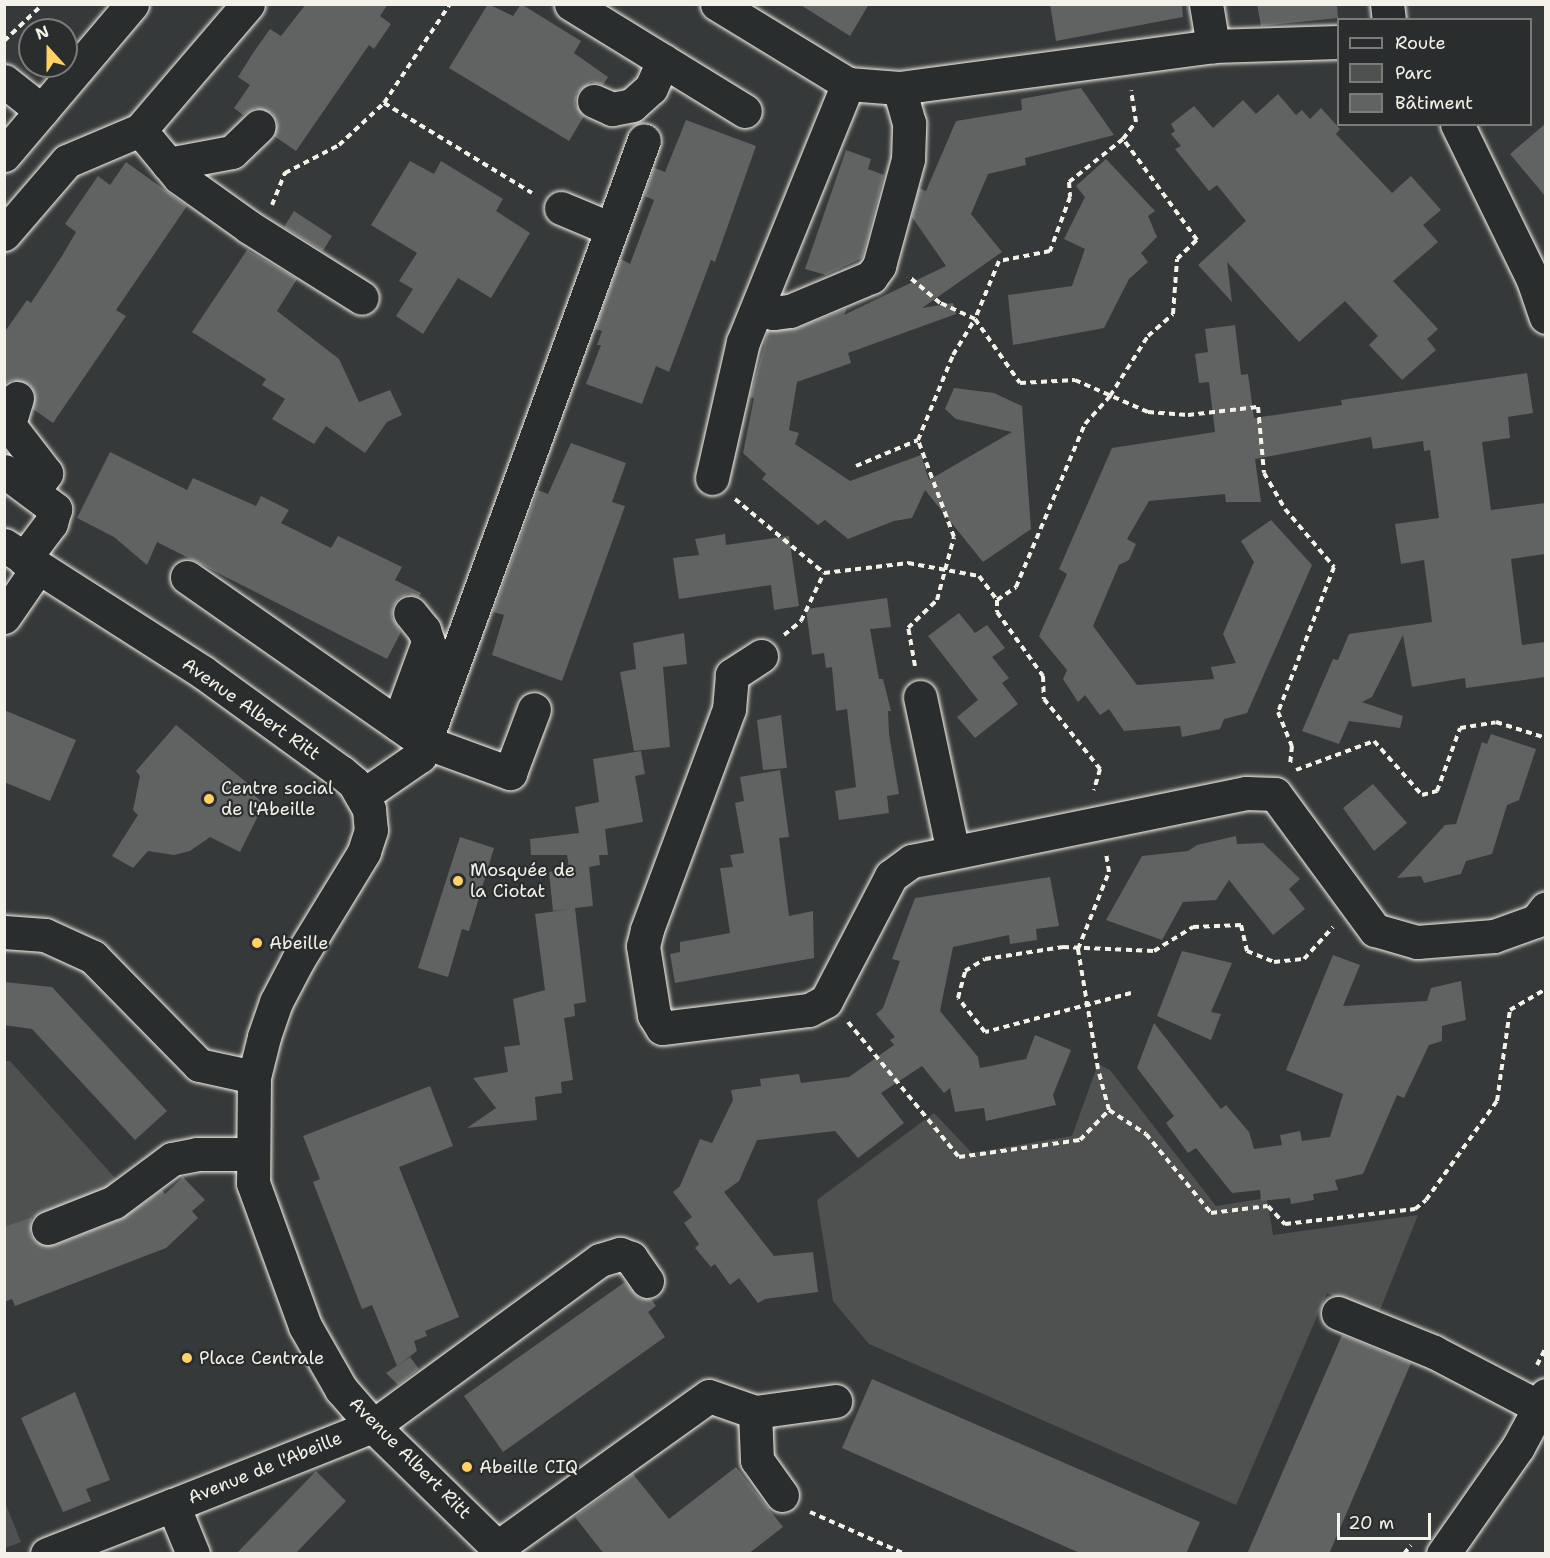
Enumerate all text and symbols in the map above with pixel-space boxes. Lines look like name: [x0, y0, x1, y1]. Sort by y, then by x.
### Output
north arrow: [18, 18, 78, 78]
legend: [1337, 18, 1532, 126]
text: N: [32, 21, 52, 45]
text: Route: [1395, 31, 1446, 55]
text: Parc: [1395, 61, 1432, 85]
text: Bâtiment: [1395, 91, 1473, 115]
street label: Avenue Albert Ritt: [178, 653, 324, 765]
place label: Centre social de l'Abeille: [221, 778, 333, 820]
marker: Centre social de l'Abeille: [202, 792, 216, 806]
place label: Mosquée de la Ciotat: [470, 860, 575, 902]
marker: Mosquée de la Ciotat: [451, 874, 465, 888]
place label: Abeille: [269, 932, 328, 954]
marker: Abeille: [250, 936, 264, 950]
place label: Place Centrale: [199, 1347, 324, 1369]
marker: Place Centrale: [180, 1351, 194, 1365]
street label: Avenue Albert Ritt: [345, 1393, 475, 1523]
street label: Avenue de l'Abeille: [185, 1427, 345, 1509]
place label: Abeille CIQ: [479, 1456, 578, 1478]
marker: Abeille CIQ: [460, 1460, 474, 1474]
scale bar: [1340, 1501, 1434, 1539]
text: 20 m: [1348, 1511, 1394, 1535]

